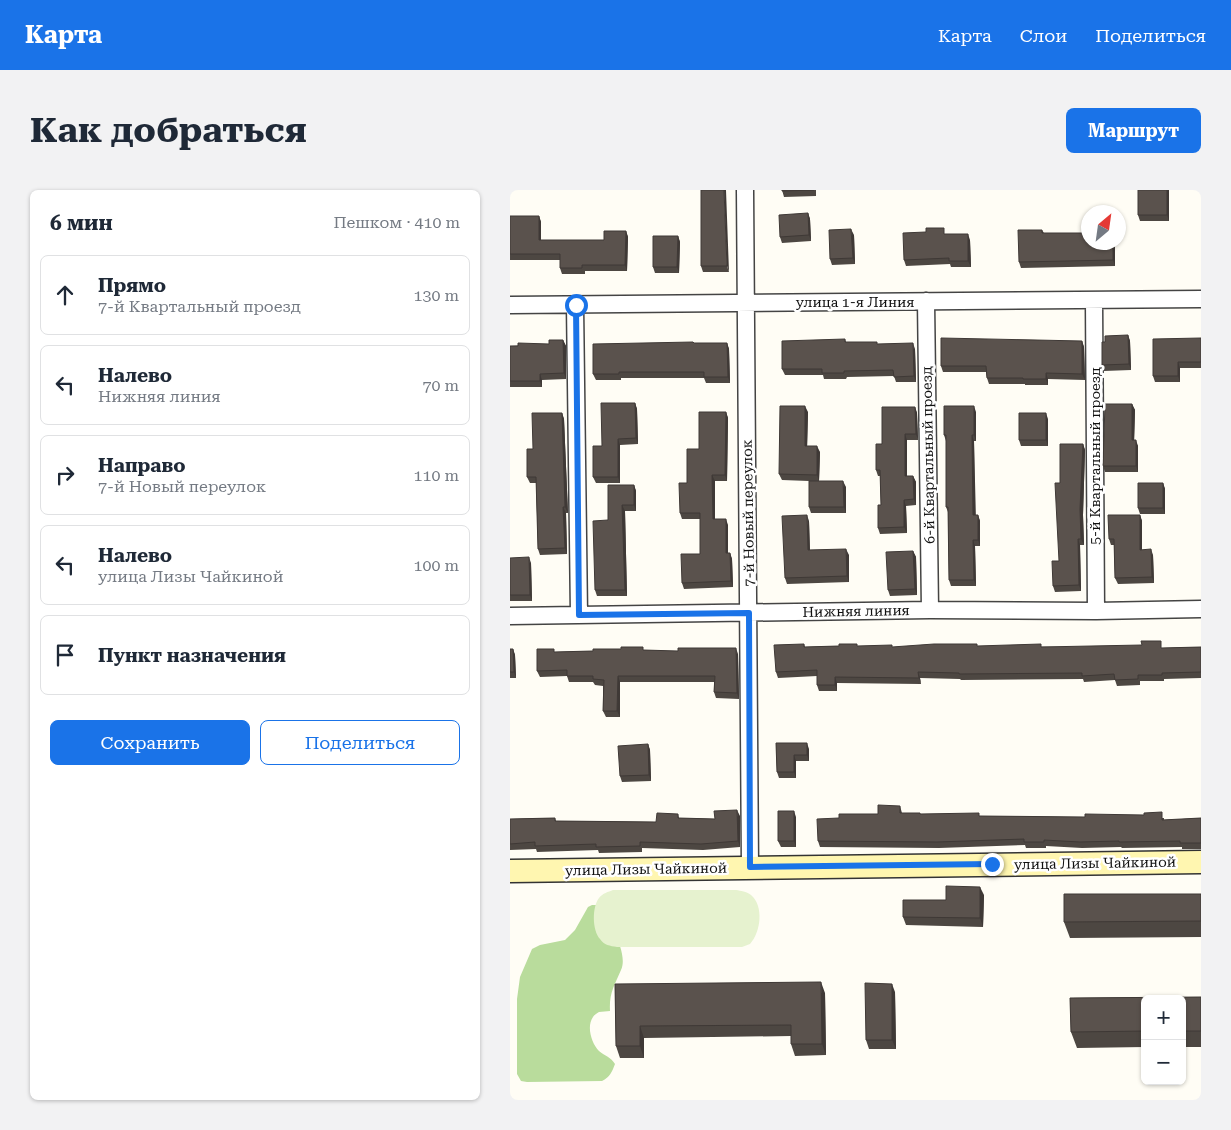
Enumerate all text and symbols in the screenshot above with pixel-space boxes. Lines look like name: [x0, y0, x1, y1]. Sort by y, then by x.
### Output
text: Карта: [25, 21, 102, 49]
text: Карта: [938, 25, 992, 46]
text: Слои: [1020, 25, 1067, 46]
text: Поделиться: [1095, 25, 1206, 46]
button: Маршрут: [1066, 108, 1201, 153]
text: Как добраться: [30, 110, 307, 151]
north arrow: [1081, 205, 1126, 250]
text: 6 мин: [50, 211, 113, 235]
text: Пешком · 410 m: [333, 213, 460, 232]
text: Прямо: [98, 274, 166, 297]
icon: ahead: [51, 281, 79, 309]
text: 130 m: [413, 286, 459, 305]
route start: [565, 294, 588, 317]
street label: улица 1-я Линия: [796, 294, 914, 310]
text: 7-й Квартальный проезд: [98, 297, 301, 316]
text: Налево: [98, 364, 172, 387]
street label: 6-й Квартальный проезд: [918, 366, 938, 544]
street label: 5-й Квартальный проезд: [1087, 367, 1103, 545]
icon: left: [51, 371, 79, 399]
text: 70 m: [422, 376, 459, 395]
text: Нижняя линия: [98, 387, 221, 406]
street label: 7-й Новый переулок: [739, 439, 757, 587]
text: Направо: [98, 454, 185, 477]
icon: right: [51, 461, 79, 489]
text: 110 m: [413, 466, 459, 485]
text: 7-й Новый переулок: [98, 477, 266, 496]
text: Налево: [98, 544, 172, 567]
icon: left: [51, 551, 79, 579]
text: 100 m: [413, 556, 459, 575]
text: улица Лизы Чайкиной: [98, 567, 283, 586]
street label: Нижняя линия: [802, 602, 910, 620]
icon: arrive: [51, 641, 79, 669]
text: Пункт назначения: [98, 644, 286, 667]
button: Сохранить: [50, 720, 250, 765]
button: Поделиться: [260, 720, 460, 765]
route end: [981, 853, 1004, 876]
street label: улица Лизы Чайкиной: [1014, 854, 1176, 872]
street label: улица Лизы Чайкиной: [565, 860, 727, 878]
map controls: [1141, 995, 1186, 1085]
button: +: [1141, 995, 1186, 1040]
button: −: [1141, 1040, 1186, 1085]

